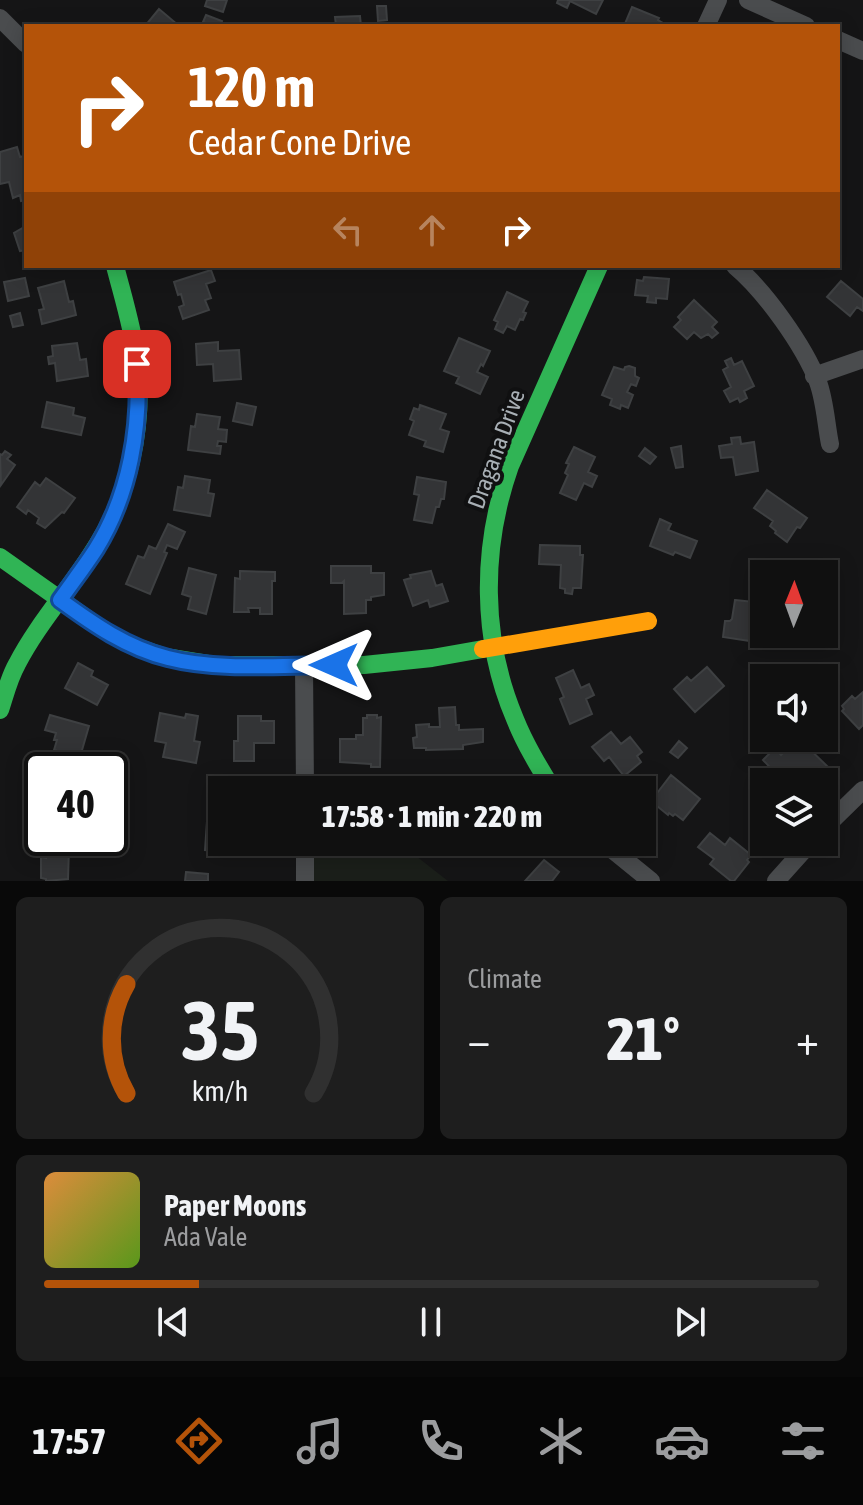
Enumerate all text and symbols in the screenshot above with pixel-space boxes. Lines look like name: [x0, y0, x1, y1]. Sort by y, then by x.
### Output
text: 120 m: [188, 55, 315, 119]
icon: right: [56, 56, 160, 160]
text: Cedar Cone Drive: [188, 121, 411, 163]
icon: left: [326, 208, 370, 252]
icon: ahead: [410, 208, 454, 252]
icon: right: [494, 208, 538, 252]
pin: [103, 330, 171, 398]
icon: arrive: [115, 342, 159, 386]
street label: Dragana Drive: [462, 386, 530, 512]
north arrow: [750, 560, 838, 648]
map controls: [750, 560, 838, 856]
position arrow: [292, 623, 376, 707]
button: sound: [750, 664, 838, 752]
speed limit sign: 40: [24, 752, 128, 856]
button: layers: [750, 768, 838, 856]
text: 17:58 · 1 min · 220 m: [322, 799, 542, 833]
text: Climate: [468, 964, 542, 994]
text: 35: [181, 982, 259, 1078]
text: 21°: [607, 1004, 680, 1073]
text: −: [468, 1014, 490, 1064]
text: +: [796, 1014, 819, 1064]
text: km/h: [191, 1074, 248, 1107]
text: Paper Moons: [164, 1188, 306, 1222]
text: Ada Vale: [164, 1222, 247, 1252]
icon: previous: [151, 1300, 195, 1344]
icon: pause: [409, 1300, 453, 1344]
icon: next: [668, 1300, 712, 1344]
icon: directions: [171, 1413, 227, 1469]
icon: music: [292, 1413, 348, 1469]
icon: phone: [413, 1413, 469, 1469]
icon: climate: [533, 1413, 589, 1469]
icon: car: [654, 1413, 710, 1469]
icon: filters: [775, 1413, 831, 1469]
text: 17:57: [32, 1420, 106, 1462]

